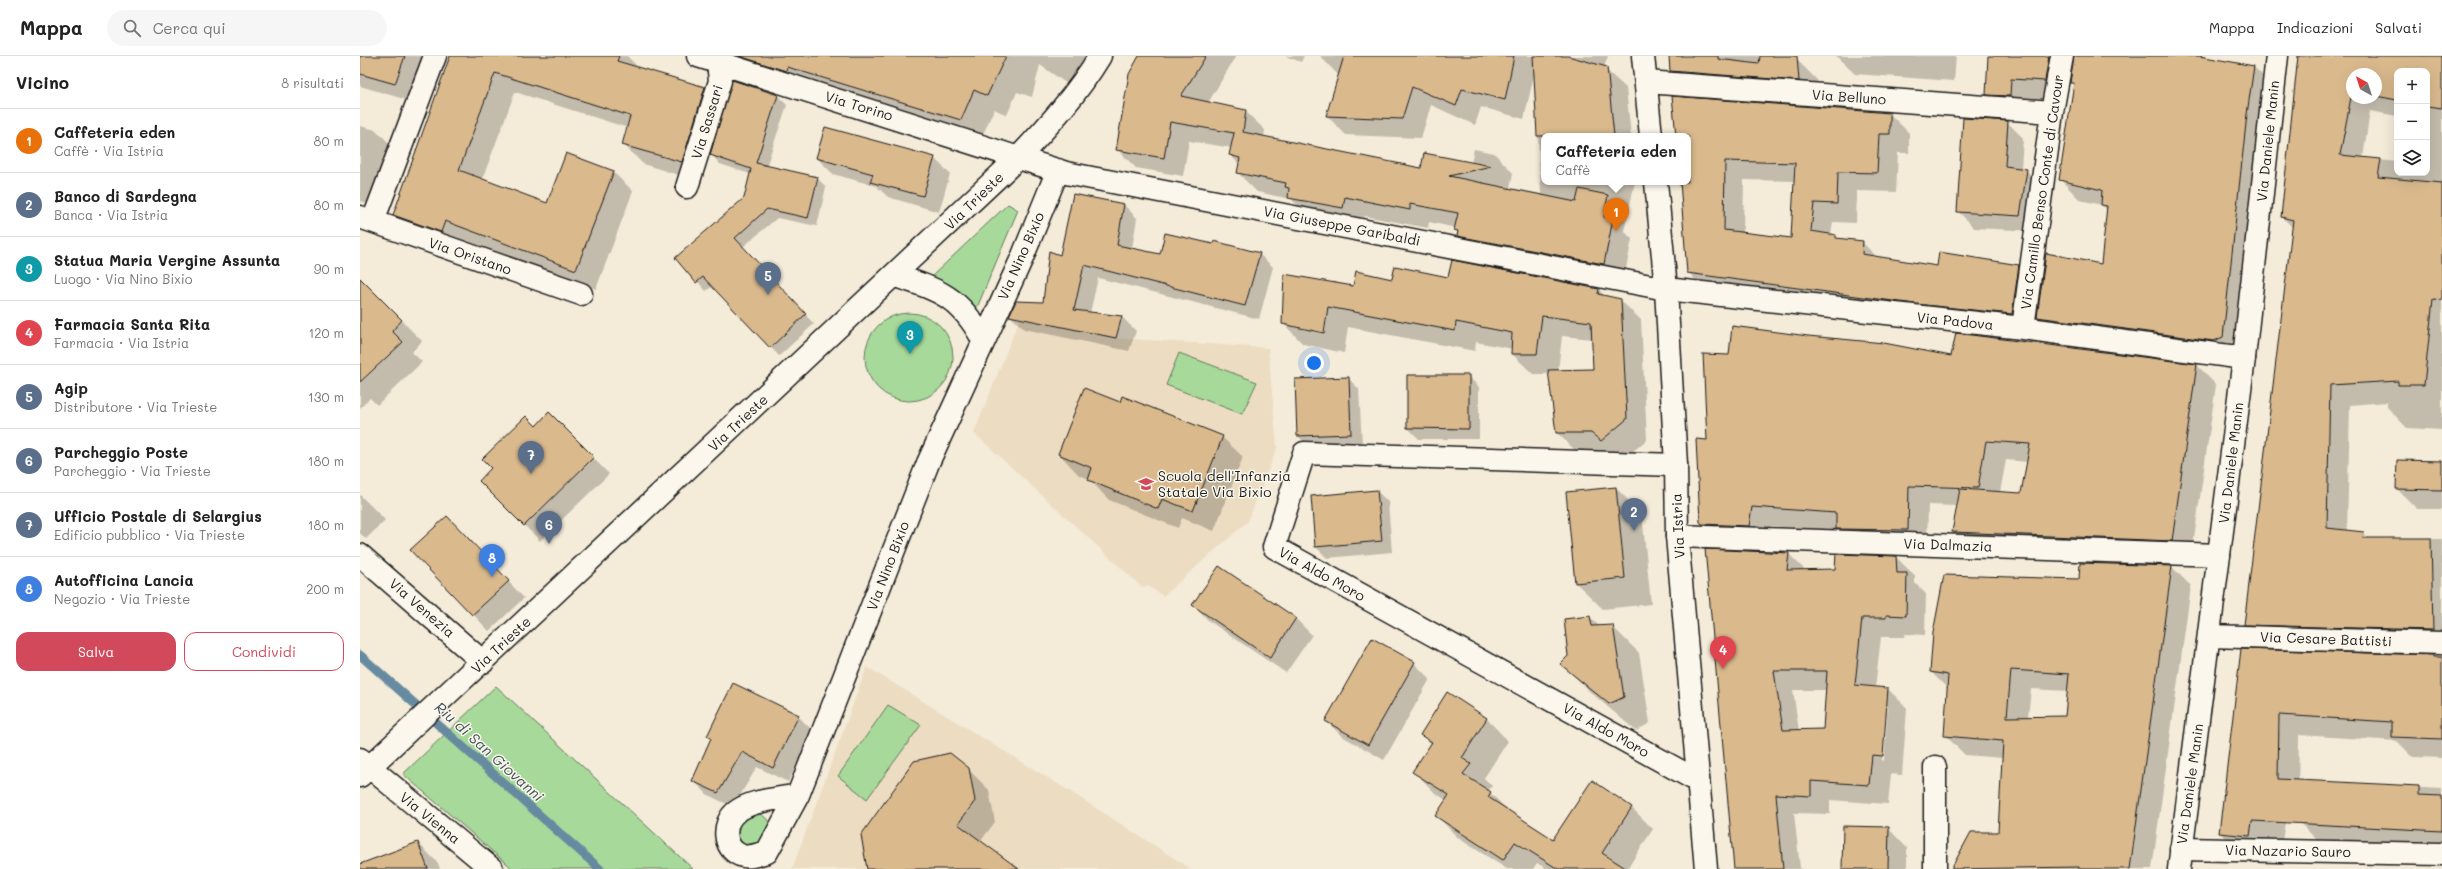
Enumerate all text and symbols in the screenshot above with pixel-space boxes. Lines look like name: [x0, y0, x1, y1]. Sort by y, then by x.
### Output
search box: [107, 10, 387, 46]
text: Mappa: [20, 15, 83, 40]
icon: search: [121, 17, 143, 39]
text: Cerca qui: [153, 18, 226, 38]
text: Mappa: [2209, 18, 2255, 37]
text: Indicazioni: [2277, 18, 2353, 37]
text: Salvati: [2375, 18, 2422, 37]
north arrow: [2346, 68, 2382, 104]
map controls: [2394, 68, 2430, 176]
button: +: [2394, 68, 2430, 104]
text: Vicino: [16, 71, 69, 93]
street label: Via Camillo Benso Conte di Cavour: [2016, 73, 2067, 311]
text: 8 risultati: [281, 74, 344, 91]
street label: Via Daniele Manin: [2252, 79, 2283, 203]
street label: Via Sassari: [686, 82, 727, 161]
street label: Via Belluno: [1811, 84, 1887, 109]
street label: Via Torino: [823, 86, 895, 125]
button: −: [2394, 104, 2430, 140]
text: Caffeteria eden: [54, 122, 175, 142]
text: 1: [26, 132, 32, 149]
text: 80 m: [314, 132, 344, 149]
popup: [1541, 133, 1691, 185]
button: layers: [2394, 140, 2430, 176]
text: Caffeteria eden: [1555, 141, 1677, 161]
text: Caffè · Via Istria: [54, 142, 164, 159]
text: Caffè: [1555, 161, 1590, 178]
street label: Via Trieste: [940, 167, 1008, 234]
text: Banco di Sardegna: [54, 186, 197, 206]
text: 2: [25, 196, 33, 213]
text: 80 m: [314, 196, 344, 213]
pin: 1: [1603, 198, 1629, 231]
street label: Via Giuseppe Garibaldi: [1262, 201, 1422, 250]
text: Banca · Via Istria: [54, 206, 168, 223]
street label: Via Nino Bixio: [993, 209, 1048, 303]
street label: Via Oristano: [426, 232, 514, 279]
text: Statua Maria Vergine Assunta: [54, 250, 280, 270]
text: 3: [25, 260, 33, 277]
text: 90 m: [314, 260, 344, 277]
pin: 5: [755, 262, 781, 295]
text: Luogo · Via Nino Bixio: [54, 270, 193, 287]
street label: Via Padova: [1916, 307, 1994, 334]
text: Farmacia Santa Rita: [54, 314, 210, 334]
pin: 3: [897, 321, 923, 354]
text: 4: [25, 324, 33, 341]
text: 120 m: [308, 324, 344, 341]
text: Farmacia · Via Istria: [54, 334, 189, 351]
your location: [1304, 353, 1324, 373]
text: Agip: [54, 378, 88, 398]
text: 5: [25, 388, 33, 405]
text: 130 m: [308, 388, 344, 405]
street label: Via Trieste: [703, 390, 772, 455]
text: Distributore · Via Trieste: [54, 398, 217, 415]
street label: Via Daniele Manin: [2214, 401, 2247, 525]
pin: 7: [518, 441, 544, 474]
text: Parcheggio Poste: [54, 442, 188, 462]
text: 6: [25, 452, 33, 469]
text: 180 m: [308, 452, 344, 469]
text: Parcheggio · Via Trieste: [54, 462, 211, 479]
place label: Scuola dell'Infanzia Statale Via Bixio: [1158, 466, 1291, 501]
school or university icon: Scuola dell'Infanzia Statale Via Bixio: [1137, 475, 1155, 493]
street label: Via Istria: [1666, 493, 1689, 559]
pin: 2: [1621, 498, 1647, 531]
text: Ufficio Postale di Selargius: [54, 506, 262, 526]
pin: 6: [536, 511, 562, 544]
text: 7: [25, 516, 33, 533]
text: 180 m: [308, 516, 344, 533]
street label: Via Nino Bixio: [862, 518, 913, 613]
text: Edificio pubblico · Via Trieste: [54, 526, 245, 543]
street label: Via Dalmazia: [1903, 533, 1993, 556]
street label: Via Aldo Moro: [1276, 542, 1369, 605]
pin: 8: [479, 544, 505, 577]
text: Autofficina Lancia: [54, 570, 194, 590]
street label: Via Venezia: [385, 574, 459, 641]
text: 8: [25, 580, 33, 597]
text: 200 m: [306, 580, 344, 597]
text: Negozio · Via Trieste: [54, 590, 190, 607]
street label: Via Trieste: [466, 612, 535, 677]
street label: Via Cesare Battisti: [2260, 627, 2392, 650]
button: Salva: [16, 632, 176, 671]
button: Condividi: [184, 632, 344, 671]
pin: 4: [1710, 636, 1736, 669]
water label: Riu di San Giovanni: [431, 697, 549, 806]
street label: Via Aldo Moro: [1560, 698, 1653, 761]
street label: Via Daniele Manin: [2172, 722, 2207, 846]
street label: Via Vienna: [396, 787, 465, 848]
street label: Via Nazario Sauro: [2225, 840, 2351, 861]

